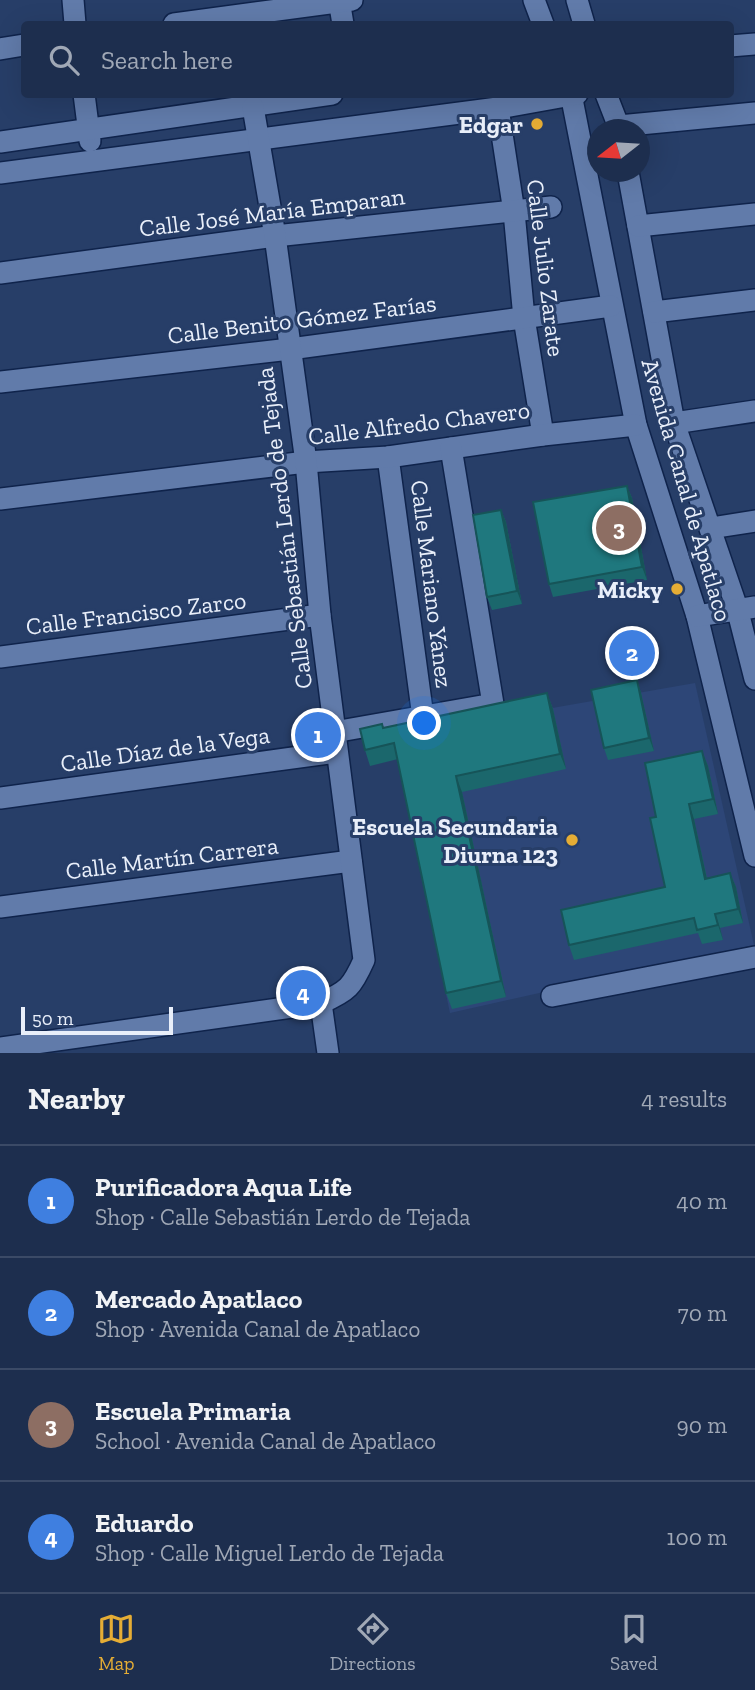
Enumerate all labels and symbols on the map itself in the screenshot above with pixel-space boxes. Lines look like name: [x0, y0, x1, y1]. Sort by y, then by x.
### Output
place label: Edgar: [459, 110, 523, 139]
marker: Edgar: [529, 116, 545, 132]
north arrow: [587, 119, 650, 182]
street label: Calle Julio Zarate: [521, 178, 571, 358]
street label: Calle José María Emparan: [138, 181, 407, 243]
street label: Calle Benito Gómez Farías: [166, 288, 438, 350]
street label: Avenida Canal de Apatlaco: [636, 355, 738, 625]
street label: Calle Sebastián Lerdo de Tejada: [250, 365, 318, 691]
street label: Calle Alfredo Chavero: [306, 395, 532, 451]
street label: Calle Mariano Yánez: [405, 479, 459, 689]
pin: 3: [596, 502, 642, 554]
place label: Micky: [597, 575, 663, 604]
marker: Micky: [669, 581, 685, 597]
street label: Calle Francisco Zarco: [24, 585, 248, 641]
pin: 2: [609, 627, 655, 679]
your location: [407, 706, 441, 740]
pin: 1: [295, 709, 341, 761]
street label: Calle Díaz de la Vega: [59, 720, 272, 778]
place label: Escuela Secundaria Diurna 123: [352, 812, 558, 869]
street label: Calle Martín Carrera: [64, 831, 280, 885]
marker: Escuela Secundaria Diurna 123: [564, 832, 580, 848]
pin: 4: [280, 967, 326, 1019]
scale bar: [21, 1004, 173, 1036]

